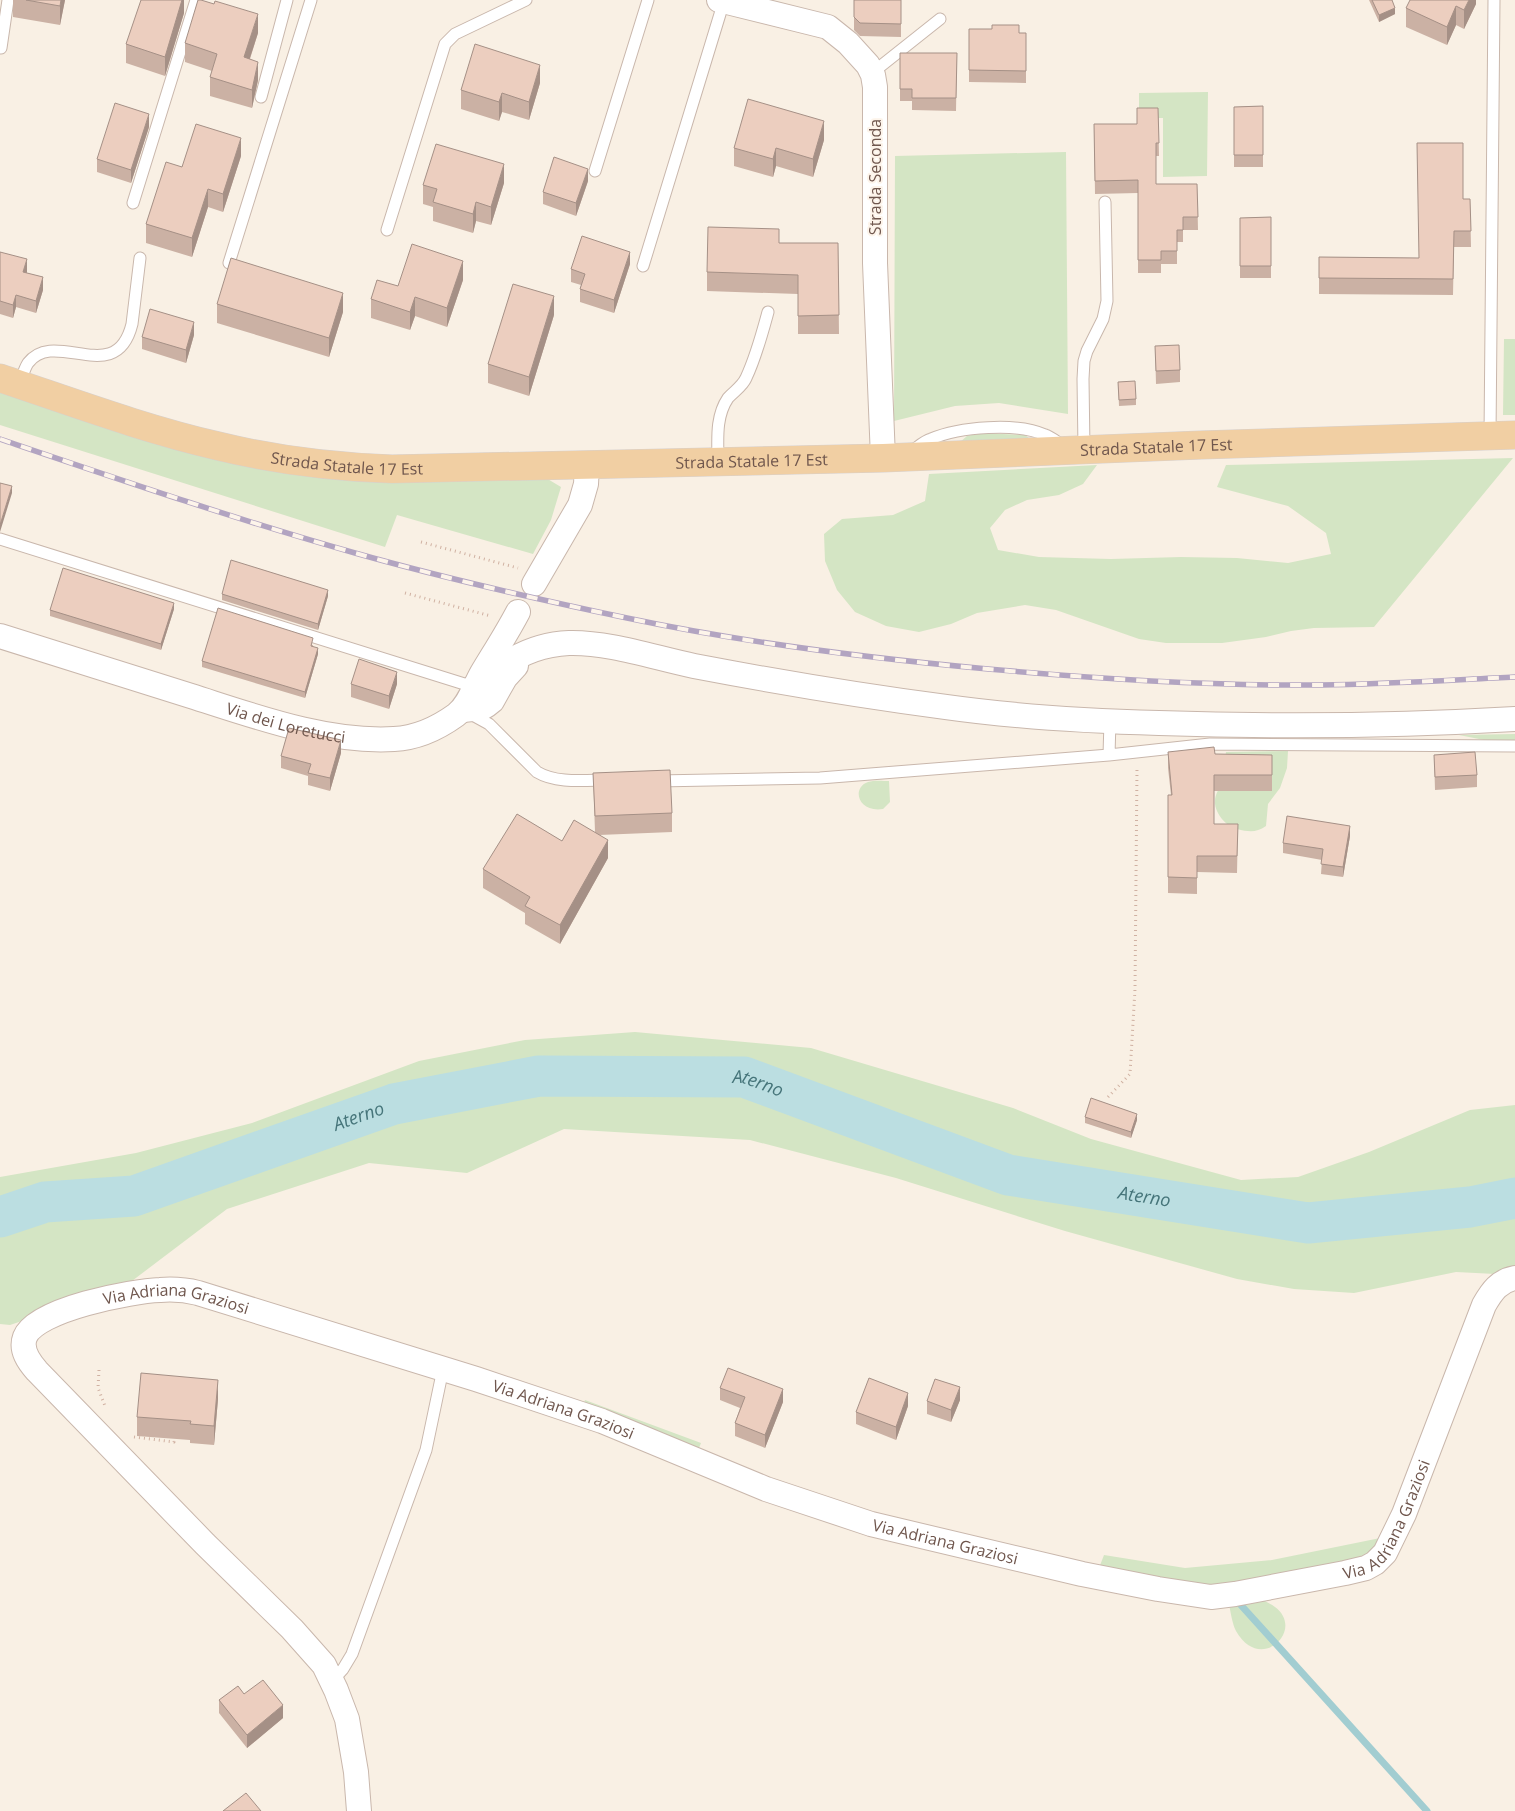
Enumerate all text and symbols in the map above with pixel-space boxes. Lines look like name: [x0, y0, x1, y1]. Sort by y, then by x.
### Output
street label: Strada Seconda: [864, 119, 886, 235]
street label: Strada Statale 17 Est: [1080, 433, 1233, 461]
street label: Strada Statale 17 Est: [269, 446, 424, 480]
street label: Strada Statale 17 Est: [675, 448, 828, 474]
street label: Via dei Loretucci: [224, 697, 347, 748]
water label: Aterno: [731, 1064, 787, 1102]
water label: Aterno: [328, 1095, 387, 1136]
water label: Aterno: [1115, 1180, 1173, 1212]
street label: Via Adriana Graziosi: [101, 1279, 252, 1319]
street label: Via Adriana Graziosi: [490, 1374, 638, 1444]
street label: Via Adriana Graziosi: [1340, 1456, 1435, 1584]
street label: Via Adriana Graziosi: [870, 1514, 1020, 1569]

